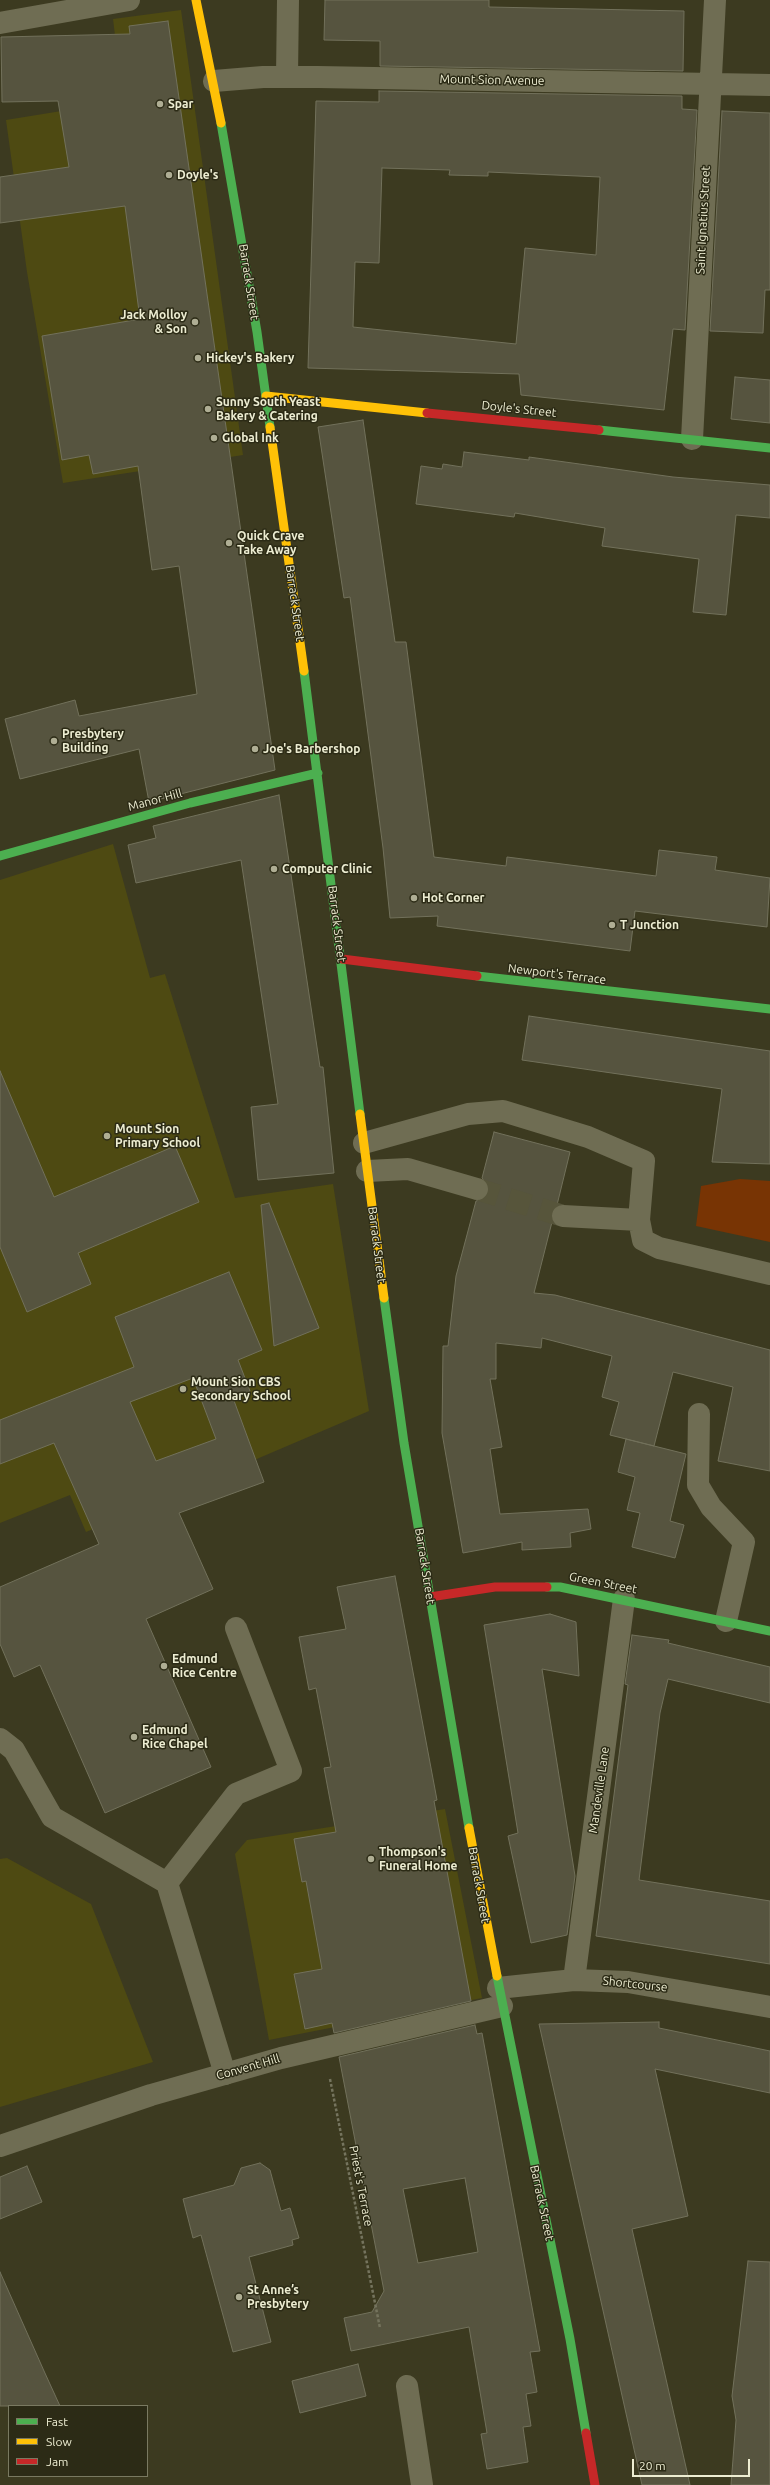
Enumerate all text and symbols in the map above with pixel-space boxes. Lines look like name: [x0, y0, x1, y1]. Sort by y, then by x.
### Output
street label: Mount Sion Avenue: [439, 72, 545, 88]
place label: Spar: [168, 97, 193, 111]
marker: Spar: [155, 99, 165, 109]
street label: Saint Ignatius Street: [693, 165, 713, 275]
place label: Doyle's: [177, 168, 218, 182]
marker: Doyle's: [164, 170, 174, 180]
street label: Barrack Street: [236, 243, 262, 321]
place label: Jack Molloy & Son: [120, 308, 187, 336]
marker: Jack Molloy & Son: [190, 317, 200, 327]
place label: Hickey's Bakery: [206, 351, 294, 365]
marker: Hickey's Bakery: [193, 353, 203, 363]
place label: Sunny South Yeast Bakery & Catering: [216, 395, 320, 423]
street label: Doyle's Street: [481, 398, 557, 420]
marker: Sunny South Yeast Bakery & Catering: [203, 404, 213, 414]
place label: Global Ink: [222, 431, 279, 445]
marker: Global Ink: [209, 433, 219, 443]
place label: Quick Crave Take Away: [237, 529, 304, 557]
marker: Quick Crave Take Away: [224, 538, 234, 548]
street label: Barrack Street: [283, 564, 307, 642]
place label: Presbytery Building: [62, 727, 124, 755]
marker: Presbytery Building: [49, 736, 59, 746]
place label: Joe's Barbershop: [263, 742, 360, 756]
marker: Joe's Barbershop: [250, 744, 260, 754]
street label: Manor Hill: [126, 786, 184, 814]
place label: Computer Clinic: [282, 862, 372, 876]
marker: Computer Clinic: [269, 864, 279, 874]
street label: Barrack Street: [325, 885, 349, 963]
place label: Hot Corner: [422, 891, 485, 905]
marker: Hot Corner: [409, 893, 419, 903]
place label: T Junction: [620, 918, 679, 932]
marker: T Junction: [607, 920, 617, 930]
street label: Newport's Terrace: [507, 961, 607, 987]
place label: Mount Sion Primary School: [115, 1122, 200, 1150]
marker: Mount Sion Primary School: [102, 1131, 112, 1141]
street label: Barrack Street: [365, 1206, 389, 1284]
place label: Mount Sion CBS Secondary School: [191, 1375, 291, 1403]
marker: Mount Sion CBS Secondary School: [178, 1384, 188, 1394]
street label: Barrack Street: [412, 1527, 438, 1605]
street label: Green Street: [568, 1569, 638, 1597]
place label: Edmund Rice Centre: [172, 1652, 237, 1680]
marker: Edmund Rice Centre: [159, 1661, 169, 1671]
place label: Edmund Rice Chapel: [142, 1723, 208, 1751]
marker: Edmund Rice Chapel: [129, 1732, 139, 1742]
street label: Mandeville Lane: [586, 1746, 612, 1834]
place label: Thompson's Funeral Home: [379, 1845, 457, 1873]
street label: Barrack Street: [465, 1846, 493, 1924]
marker: Thompson's Funeral Home: [366, 1854, 376, 1864]
street label: Shortcourse: [602, 1973, 668, 1995]
street label: Convent Hill: [215, 2051, 281, 2083]
street label: Priest's Terrace: [346, 2144, 376, 2228]
street label: Barrack Street: [527, 2164, 557, 2242]
place label: St Anne’s Presbytery: [247, 2283, 309, 2311]
marker: St Anne’s Presbytery: [234, 2292, 244, 2302]
legend: [8, 2405, 148, 2477]
text: Fast: [46, 2415, 68, 2428]
text: Slow: [46, 2435, 72, 2448]
scale bar: [634, 2451, 752, 2477]
text: Jam: [46, 2455, 68, 2468]
text: 20 m: [639, 2459, 666, 2472]

